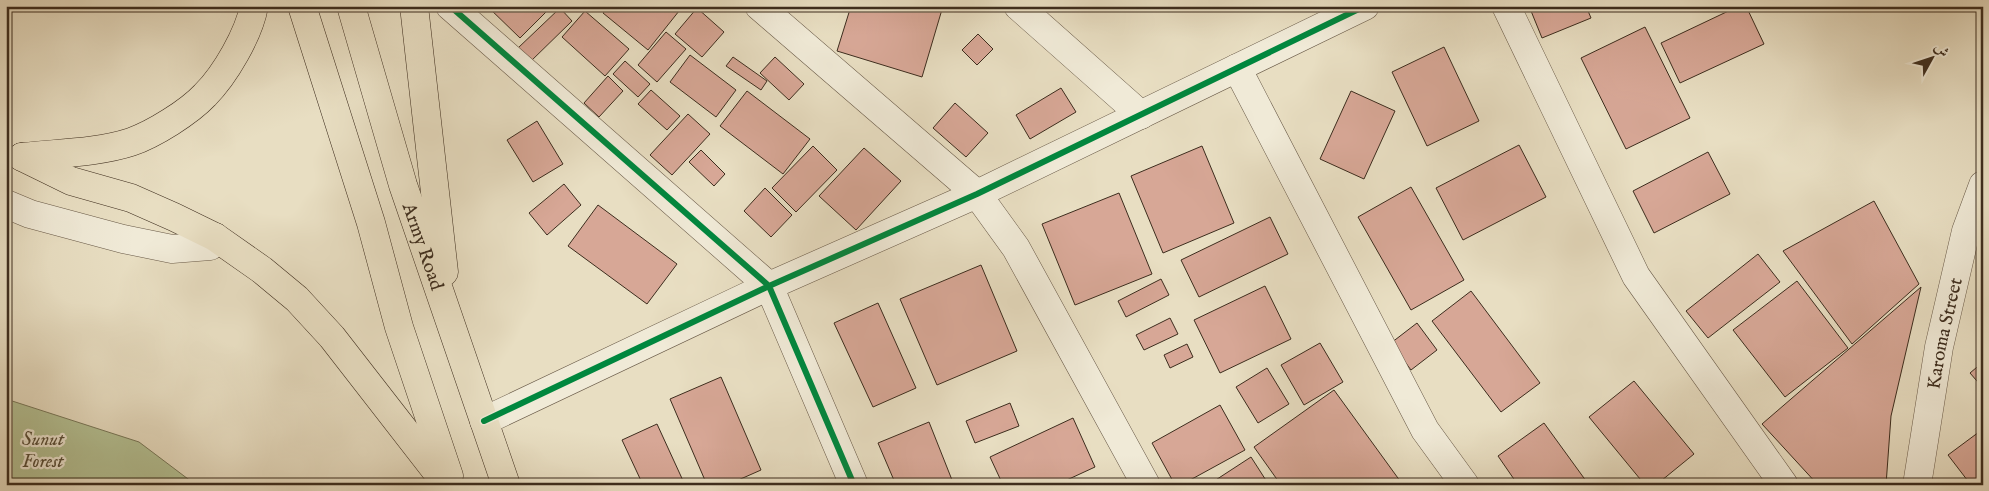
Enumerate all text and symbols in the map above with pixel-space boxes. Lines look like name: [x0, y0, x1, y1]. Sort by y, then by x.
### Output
north arrow: [1906, 32, 1956, 82]
text: ش: [1930, 39, 1953, 61]
street label: Army Road: [396, 199, 448, 294]
street label: Karoma Street: [1922, 275, 1969, 391]
park label: Sunut Forest: [22, 428, 65, 474]

